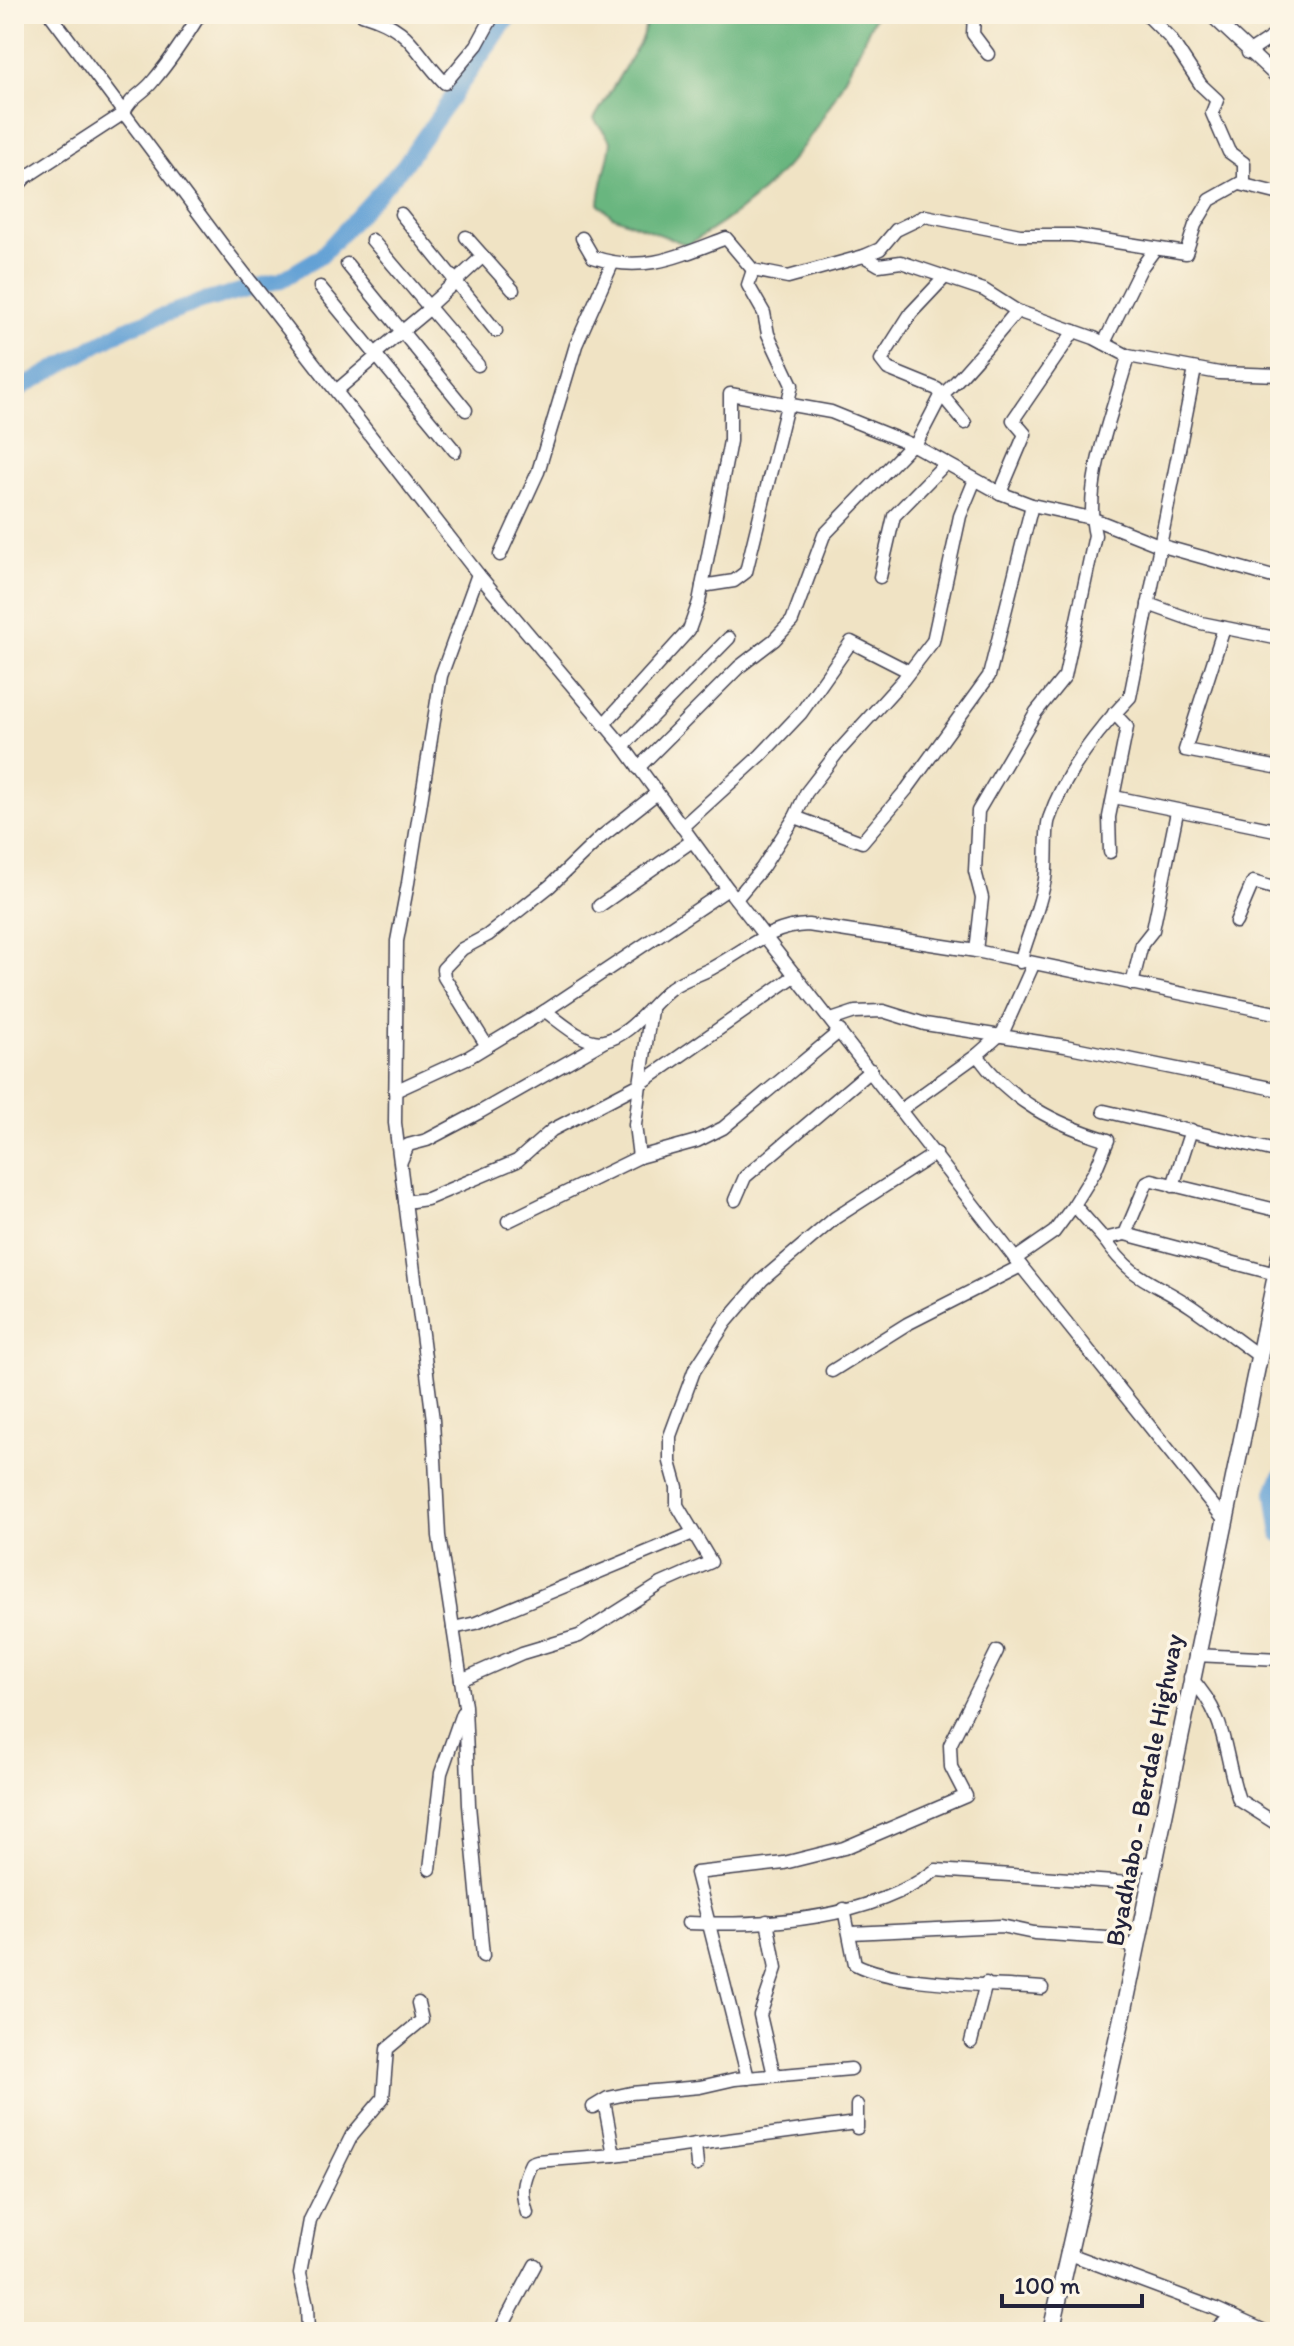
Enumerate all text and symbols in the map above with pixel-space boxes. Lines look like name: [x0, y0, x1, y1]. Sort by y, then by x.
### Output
street label: Byadhabo - Berdale Highway: [1098, 1631, 1190, 1949]
scale bar: [1002, 2258, 1142, 2308]
text: 100 m: [1014, 2271, 1080, 2300]

